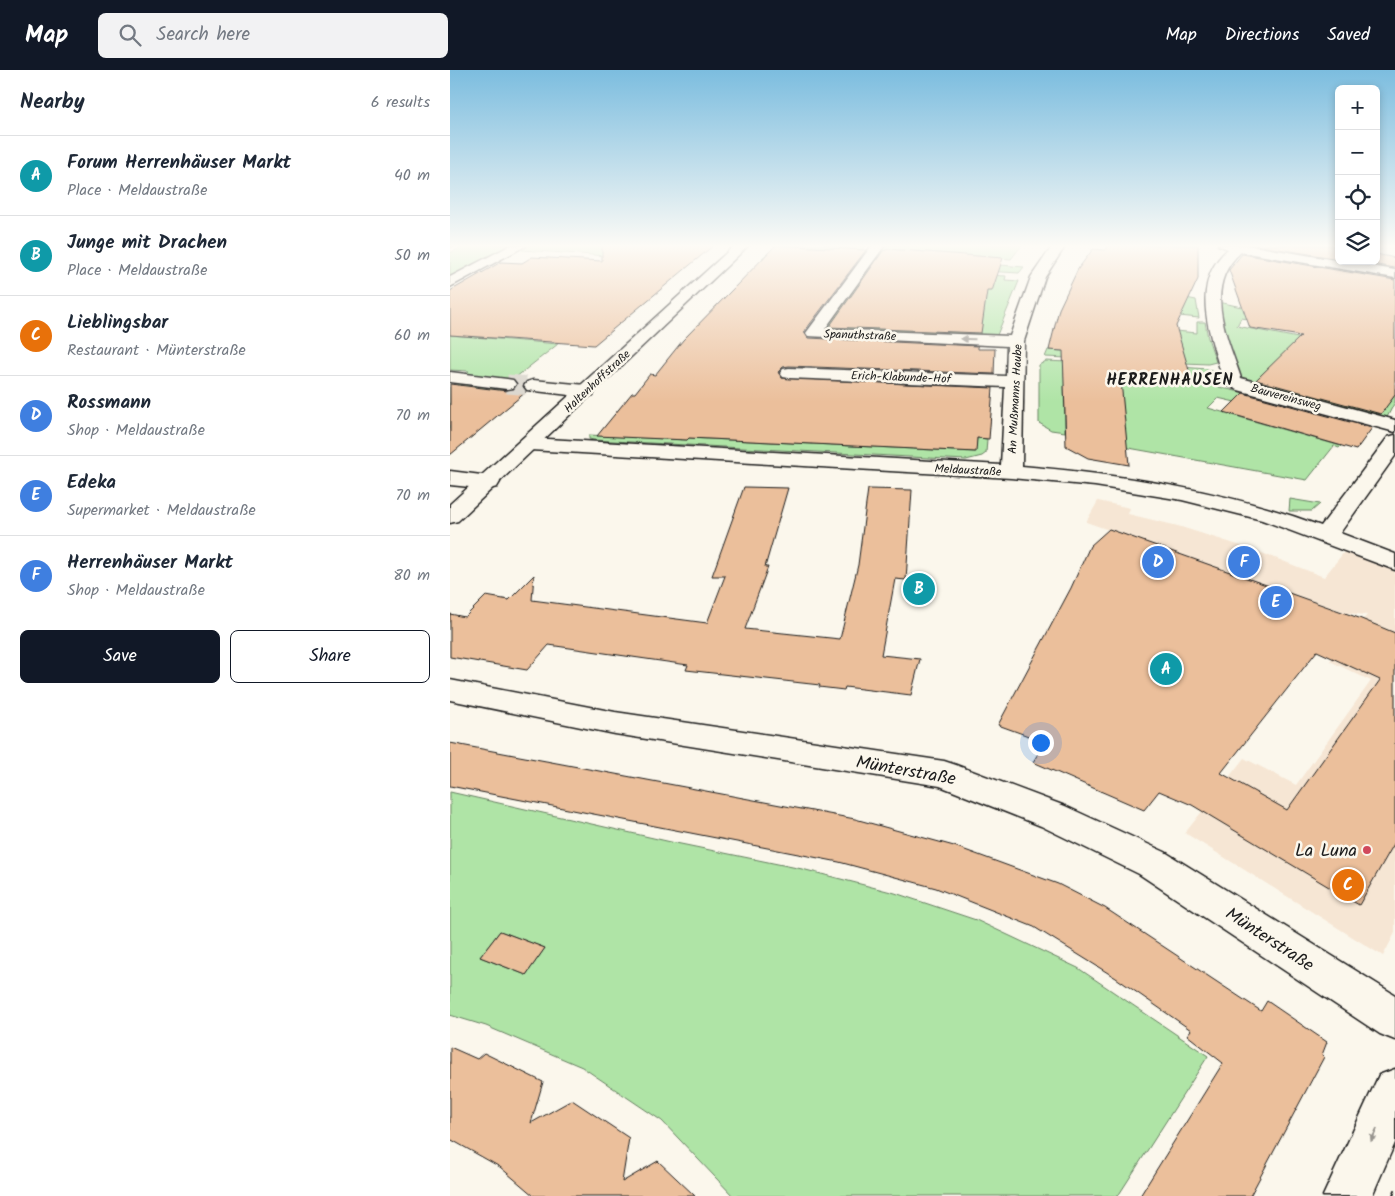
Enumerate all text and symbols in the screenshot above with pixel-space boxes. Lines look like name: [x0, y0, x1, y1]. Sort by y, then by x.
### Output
search box: [98, 13, 448, 58]
text: Map: [25, 16, 68, 55]
text: Search here: [156, 20, 250, 50]
icon: search: [116, 21, 144, 49]
text: Map: [1165, 21, 1197, 50]
text: Directions: [1225, 21, 1299, 50]
text: Saved: [1327, 21, 1370, 50]
map controls: [1335, 85, 1380, 265]
button: +: [1335, 85, 1380, 130]
text: Nearby: [20, 86, 85, 119]
text: 6 results: [371, 90, 430, 115]
button: −: [1335, 130, 1380, 175]
text: Forum Herrenhäuser Markt: [67, 148, 291, 178]
text: A: [31, 163, 41, 188]
text: 40 m: [394, 163, 430, 188]
button: locate: [1335, 175, 1380, 220]
text: Place · Meldaustraße: [67, 178, 207, 203]
button: layers: [1335, 220, 1380, 265]
text: Junge mit Drachen: [67, 228, 227, 258]
text: B: [31, 243, 41, 268]
text: 50 m: [394, 243, 430, 268]
text: Place · Meldaustraße: [67, 258, 207, 283]
text: Lieblingsbar: [67, 308, 168, 338]
text: C: [31, 323, 41, 348]
text: 60 m: [394, 323, 430, 348]
street label: Spanuthstraße: [823, 325, 897, 346]
one-way arrow: [959, 335, 975, 343]
text: Restaurant · Münterstraße: [67, 338, 246, 363]
street label: An Mußmanns Haube: [1003, 343, 1028, 454]
street label: Haltenhoffstraße: [560, 345, 636, 418]
street label: Erich-Klabunde-Hof: [851, 366, 953, 389]
district label: HERRENHAUSEN: [1106, 368, 1234, 393]
street label: Bauvereinsweg: [1248, 379, 1324, 416]
text: Rossmann: [67, 388, 151, 418]
text: D: [31, 403, 41, 428]
text: 70 m: [395, 403, 430, 428]
text: Shop · Meldaustraße: [67, 418, 205, 443]
street label: Meldaustraße: [934, 459, 1003, 482]
text: Edeka: [67, 468, 116, 498]
text: E: [32, 483, 40, 508]
text: 70 m: [395, 483, 430, 508]
text: Supermarket · Meldaustraße: [67, 498, 256, 523]
pin: D: [1142, 543, 1174, 581]
pin: F: [1228, 543, 1260, 581]
text: Herrenhäuser Markt: [67, 548, 233, 578]
text: F: [32, 563, 40, 588]
text: 80 m: [393, 563, 430, 588]
pin: B: [903, 570, 935, 608]
text: Shop · Meldaustraße: [67, 578, 205, 603]
pin: E: [1260, 583, 1292, 621]
button: Save: [20, 630, 220, 683]
button: Share: [230, 630, 430, 683]
pin: A: [1150, 650, 1182, 688]
your location: [1028, 730, 1054, 756]
street label: Münterstraße: [853, 748, 958, 795]
place label: La Luna: [1295, 837, 1357, 866]
marker: La Luna: [1361, 844, 1373, 856]
pin: C: [1332, 866, 1364, 904]
street label: Münterstraße: [1219, 901, 1319, 980]
one-way arrow: [1370, 1128, 1378, 1142]

